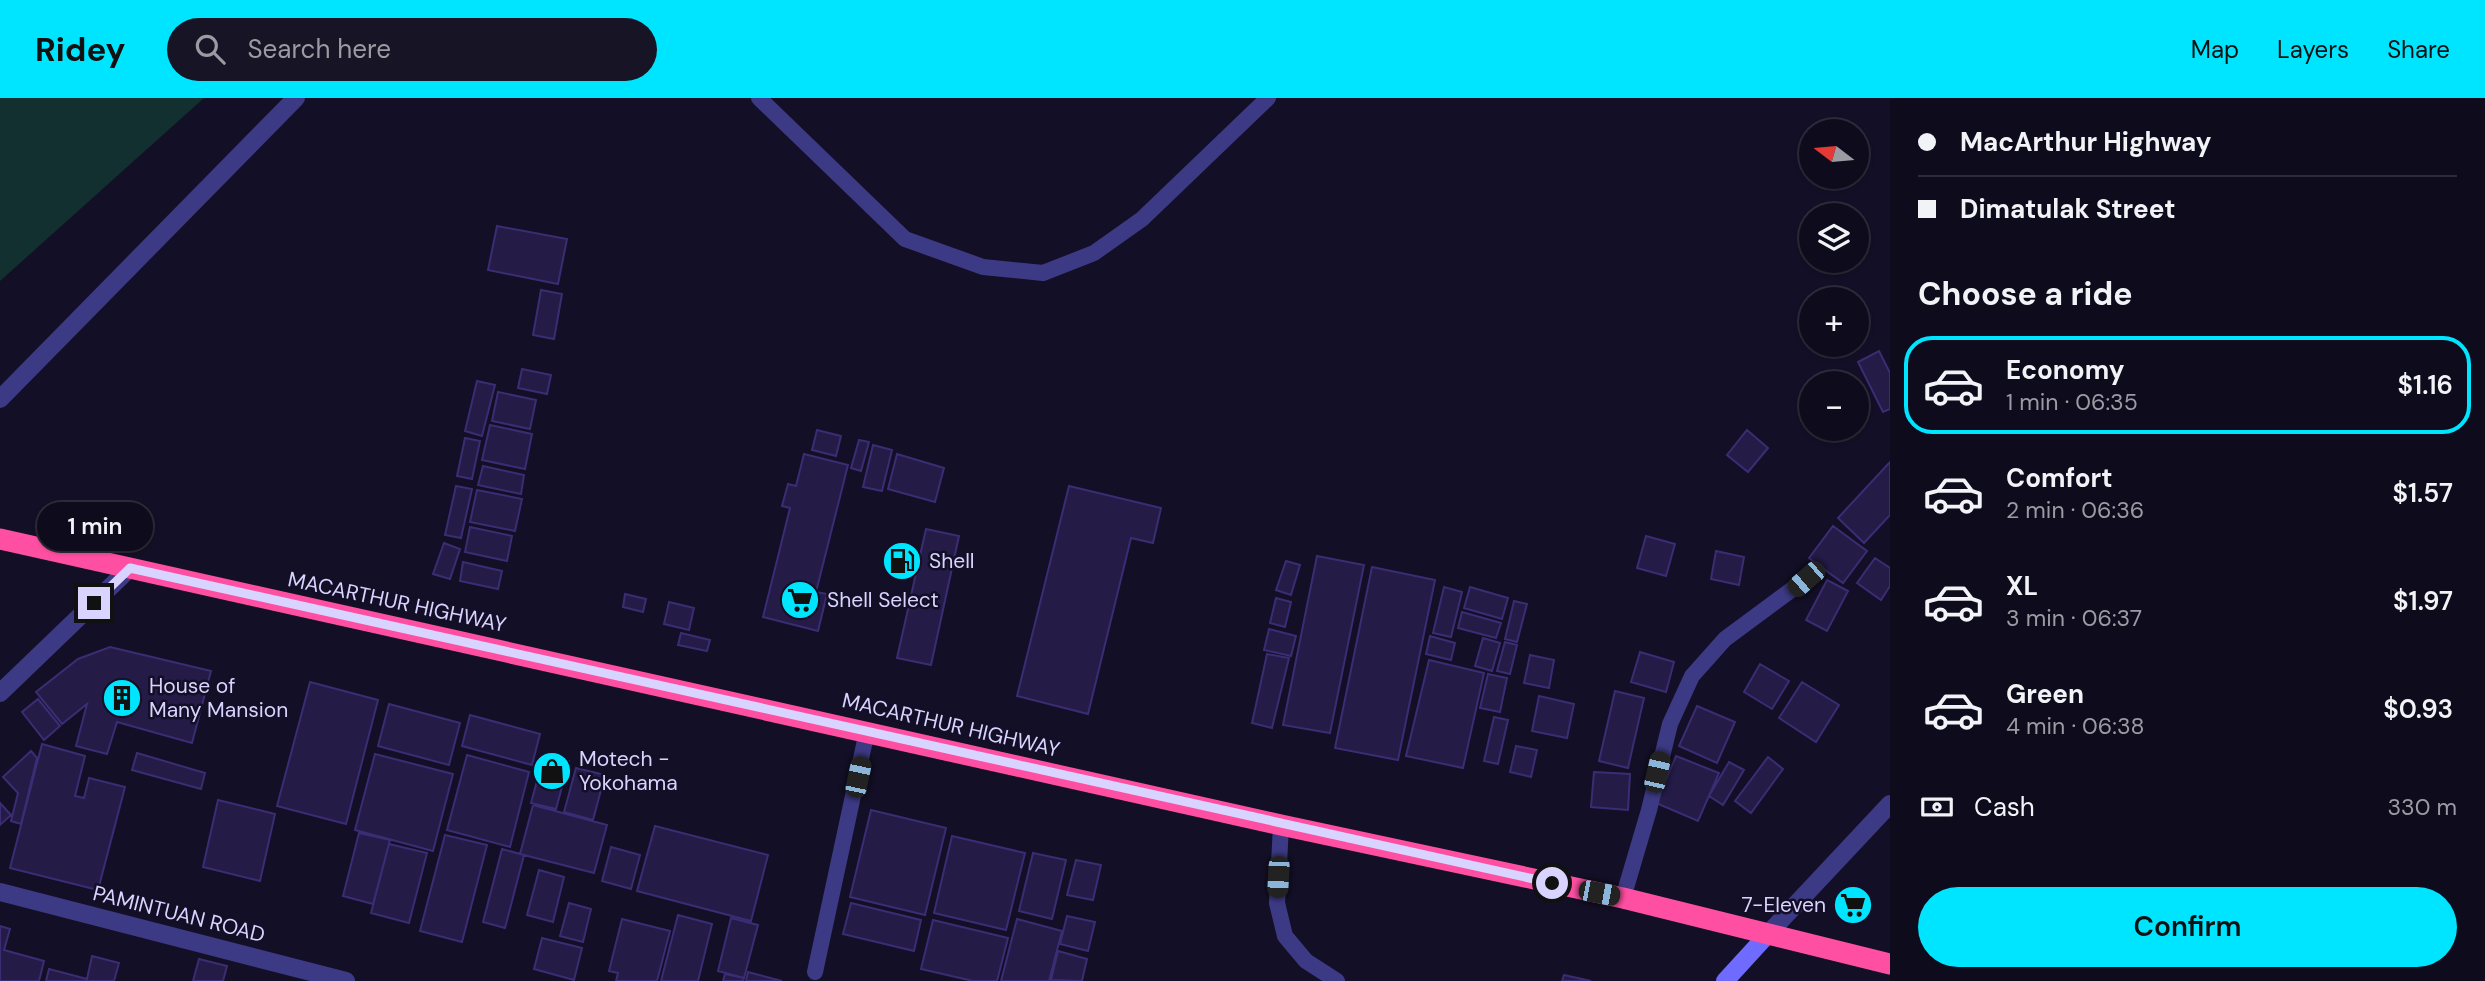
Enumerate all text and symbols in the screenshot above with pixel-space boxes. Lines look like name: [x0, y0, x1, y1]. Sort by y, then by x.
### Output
search box: [167, 18, 657, 81]
text: Ridey: [35, 28, 125, 71]
icon: search: [191, 30, 229, 68]
text: Search here: [247, 32, 391, 66]
text: Map: [2191, 34, 2239, 65]
text: Layers: [2277, 34, 2349, 65]
text: Share: [2387, 34, 2450, 65]
north arrow: [1799, 119, 1869, 189]
map controls: [1799, 119, 1869, 441]
text: MacArthur Highway: [1960, 125, 2212, 159]
text: Dimatulak Street: [1960, 192, 2175, 226]
button: layers: [1799, 203, 1869, 273]
text: Choose a ride: [1918, 273, 2133, 315]
button: +: [1799, 287, 1869, 357]
text: Economy: [2006, 353, 2124, 387]
icon: car: [1922, 354, 1985, 417]
text: $1.16: [2398, 368, 2453, 402]
button: −: [1799, 371, 1869, 441]
text: 1 min · 06:35: [2006, 387, 2138, 417]
text: Comfort: [2006, 461, 2112, 495]
icon: car: [1922, 462, 1985, 525]
text: $1.57: [2393, 476, 2453, 510]
text: 2 min · 06:36: [2006, 495, 2144, 525]
callout: 1 min: [36, 502, 152, 550]
text: 1 min: [68, 511, 122, 541]
fuel station icon: Shell: [881, 540, 923, 582]
place label: Shell: [929, 547, 975, 575]
car: [1784, 557, 1829, 601]
street label: MACARTHUR HIGHWAY: [285, 565, 509, 639]
text: XL: [2006, 569, 2038, 603]
icon: car: [1922, 570, 1985, 633]
supermarket icon: Shell Select: [779, 579, 821, 621]
text: $1.97: [2393, 584, 2453, 618]
place label: Shell Select: [827, 586, 939, 614]
route end: [78, 587, 110, 619]
text: 3 min · 06:37: [2006, 603, 2142, 633]
place label: House of Many Mansion: [149, 672, 288, 724]
building icon: House of Many Mansion: [101, 677, 143, 719]
text: Green: [2006, 677, 2084, 711]
icon: car: [1922, 678, 1985, 741]
street label: MACARTHUR HIGHWAY: [839, 686, 1063, 764]
text: $0.93: [2383, 692, 2453, 726]
text: 4 min · 06:38: [2006, 711, 2144, 741]
place label: Motech - Yokohama: [579, 745, 678, 797]
car: [1643, 749, 1672, 795]
shop icon: Motech - Yokohama: [531, 750, 573, 792]
car: [844, 754, 873, 800]
icon: cash: [1918, 788, 1956, 826]
text: Cash: [1974, 790, 2035, 824]
text: 330 m: [2387, 792, 2457, 822]
car: [1267, 855, 1290, 899]
route start: [1536, 867, 1568, 899]
street label: PAMINTUAN ROAD: [90, 879, 268, 949]
car: [1577, 879, 1622, 907]
supermarket icon: 7-Eleven: [1832, 884, 1874, 926]
button: Confirm: [1918, 887, 2457, 967]
place label: 7-Eleven: [1742, 891, 1826, 919]

